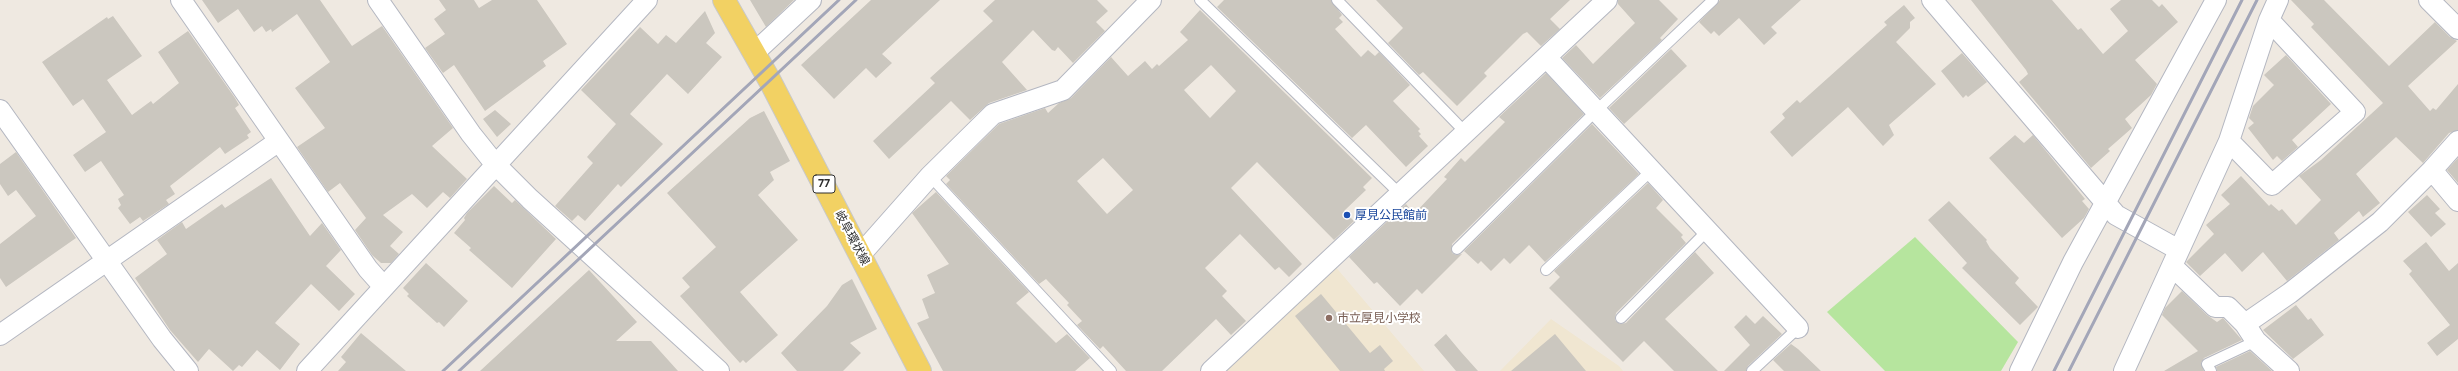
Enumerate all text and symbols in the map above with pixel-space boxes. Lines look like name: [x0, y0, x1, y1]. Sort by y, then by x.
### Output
road number: 77: [813, 175, 835, 193]
street label: 岐阜環状線: [832, 208, 872, 268]
place label: 厚見公民館前: [1355, 208, 1427, 222]
marker: 厚見公民館前: [1342, 210, 1352, 220]
place label: 市立厚見小学校: [1337, 311, 1421, 325]
marker: 市立厚見小学校: [1324, 313, 1334, 323]

